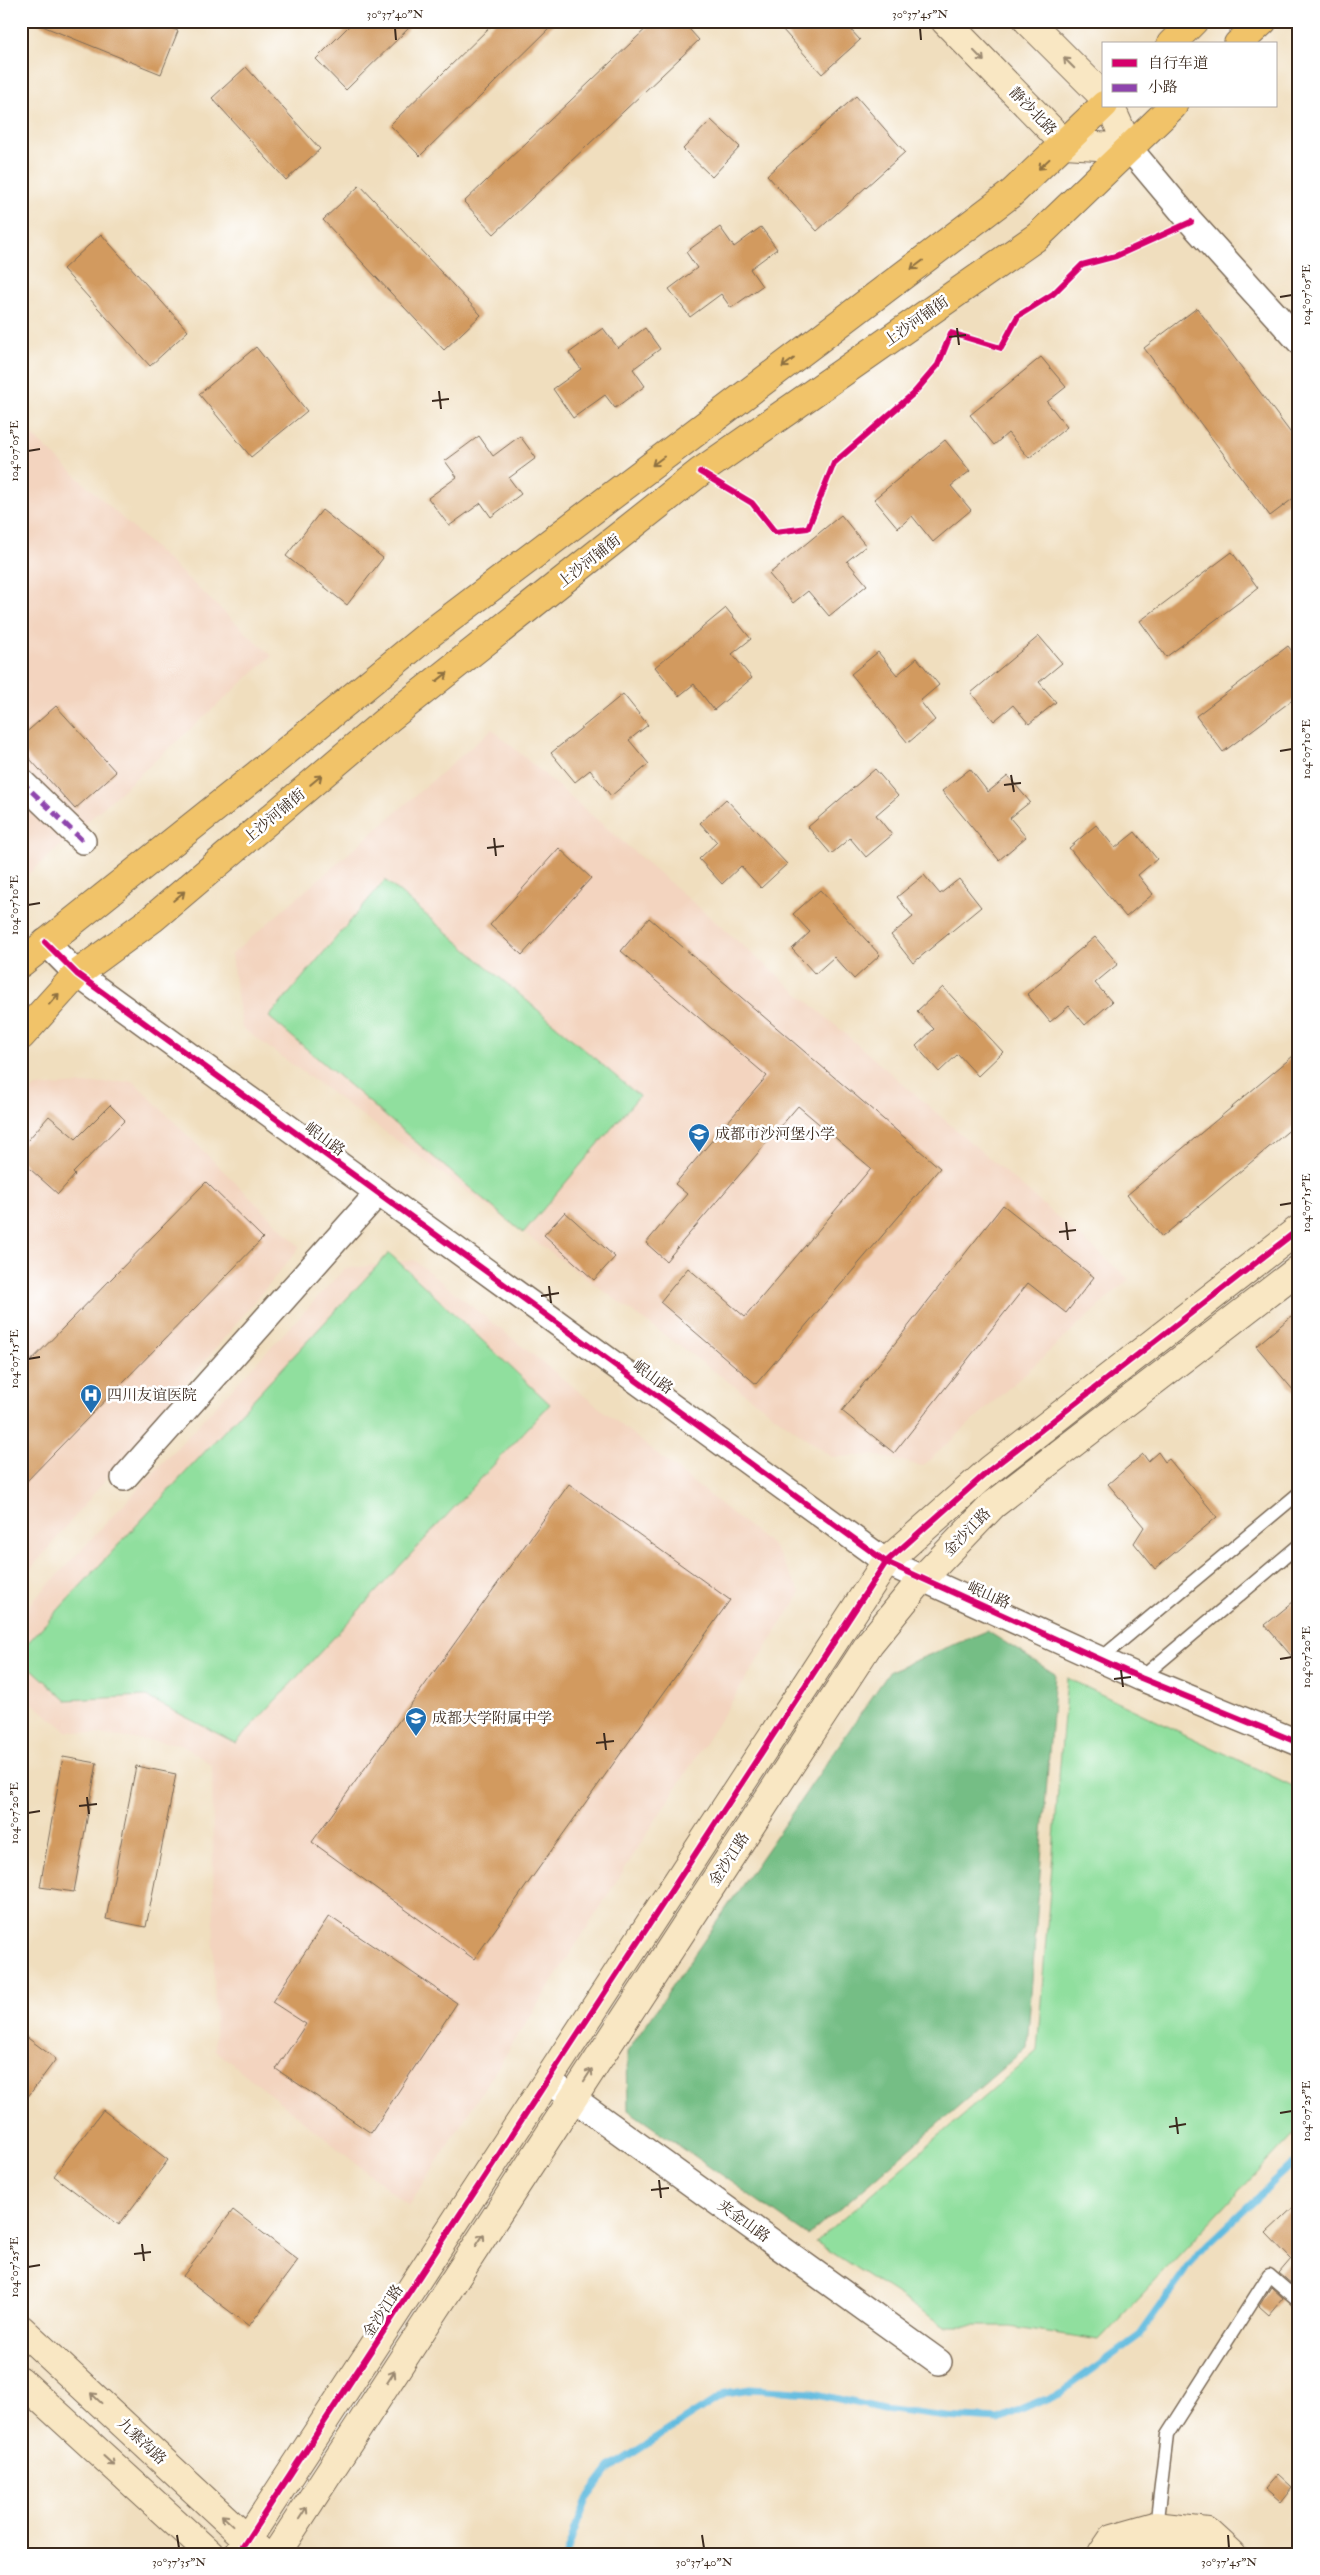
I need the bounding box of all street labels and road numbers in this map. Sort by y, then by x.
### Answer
street label: 静沙北路 [1005,83,1060,140]
street label: 上沙河铺街 [880,292,952,351]
street label: 上沙河铺街 [554,531,625,592]
street label: 上沙河铺街 [239,785,309,848]
street label: 岷山路 [301,1118,348,1160]
street label: 岷山路 [629,1356,676,1398]
street label: 金沙江路 [940,1504,995,1561]
street label: 岷山路 [964,1578,1013,1613]
street label: 金沙江路 [705,1829,754,1890]
street label: 夹金山路 [714,2196,774,2247]
street label: 金沙江路 [359,2281,408,2342]
street label: 九寨沟路 [113,2414,170,2469]

